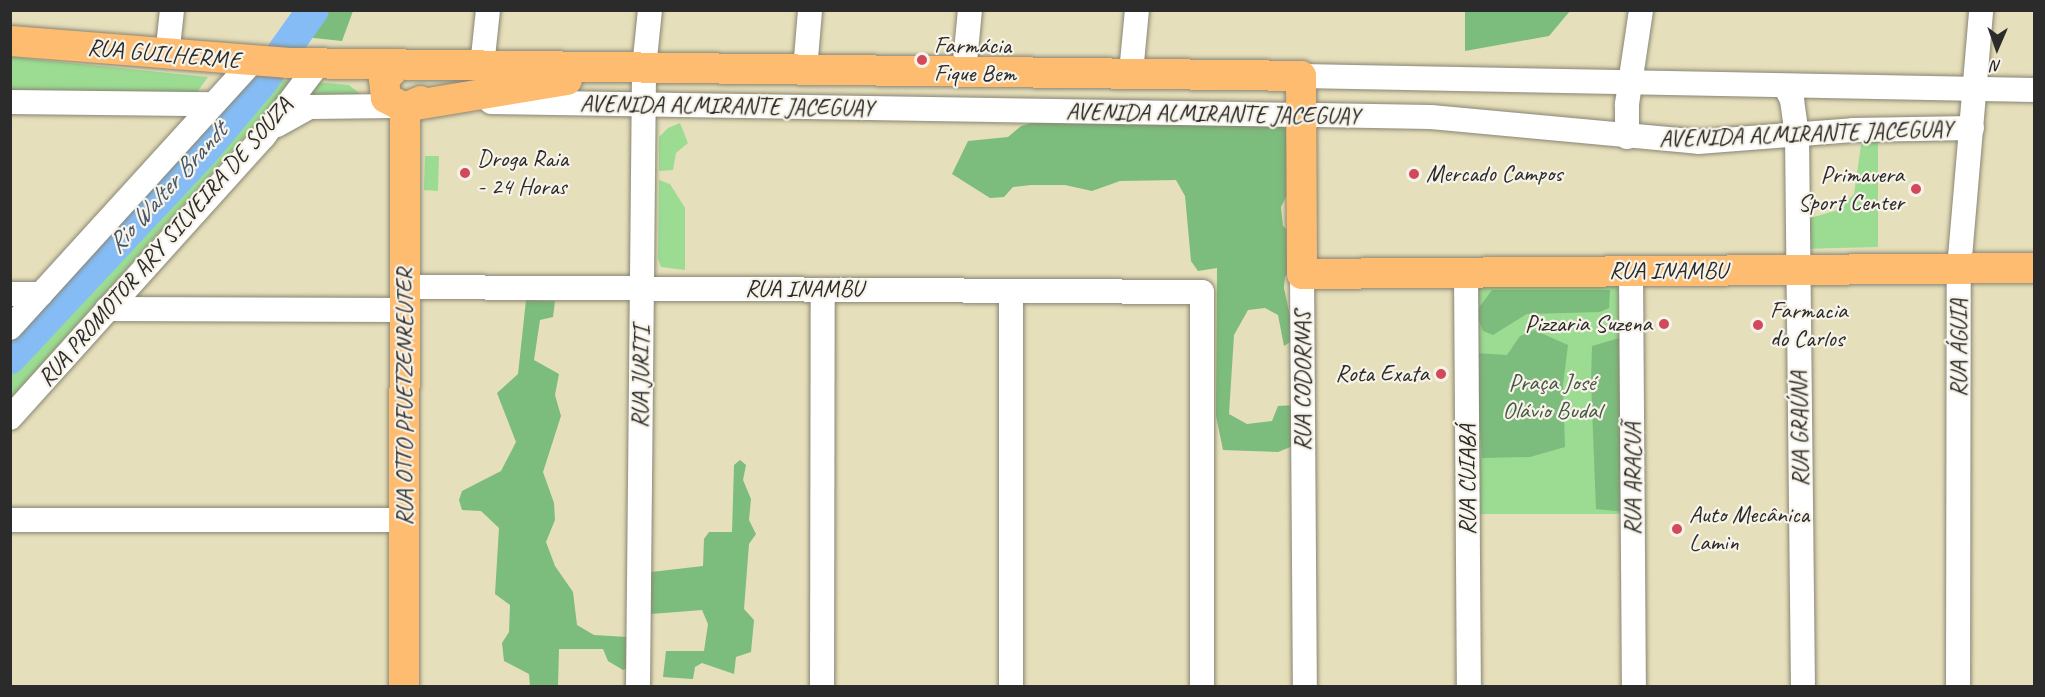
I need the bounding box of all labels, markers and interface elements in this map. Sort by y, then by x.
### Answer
north arrow [1967,18,2027,78]
place label: Farmácia Fique Bem [934,32,1015,88]
street label: RUA GUILHERME [86,33,242,75]
marker: Farmácia Fique Bem [915,53,929,67]
text: N [1991,56,2002,76]
street label: AVENIDA ALMIRANTE JACEGUAY [580,89,874,123]
street label: RUA PROMOTOR ARY SILVEIRA DE SOUZA [32,92,298,392]
street label: AVENIDA ALMIRANTE JACEGUAY [1066,97,1360,131]
street label: AVENIDA ALMIRANTE JACEGUAY [1658,114,1954,154]
water label: Rio Walter Brandt [100,116,234,260]
place label: Droga Raia - 24 Horas [477,145,570,201]
place label: Mercado Campos [1426,160,1562,188]
place label: Primavera Sport Center [1798,161,1904,217]
marker: Droga Raia - 24 Horas [458,166,472,180]
marker: Mercado Campos [1407,167,1421,181]
marker: Primavera Sport Center [1909,182,1923,196]
street label: RUA INAMBU [1609,257,1727,285]
street label: RUA OTTO PFUETZENREUTER [391,268,419,526]
street label: RUA INAMBU [745,275,863,303]
place label: Farmacia do Carlos [1770,297,1848,353]
street label: RUA ÁGUIA [1945,299,1973,397]
place label: Pizzaria Suzena [1525,310,1652,338]
street label: RUA CODORNAS [1289,311,1317,451]
marker: Pizzaria Suzena [1657,317,1671,331]
marker: Farmacia do Carlos [1751,318,1765,332]
street label: RUA JURITI [626,325,656,429]
place label: Rota Exata [1335,360,1429,388]
marker: Rota Exata [1434,367,1448,381]
park label: Praça José Olávio Budal [1503,369,1601,425]
street label: RUA GRAÚNA [1785,371,1815,487]
street label: RUA ARACUÃ [1619,422,1647,536]
street label: RUA CUIABÁ [1454,425,1482,535]
place label: Auto Mecânica Lamin [1689,501,1809,557]
marker: Auto Mecânica Lamin [1670,522,1684,536]

